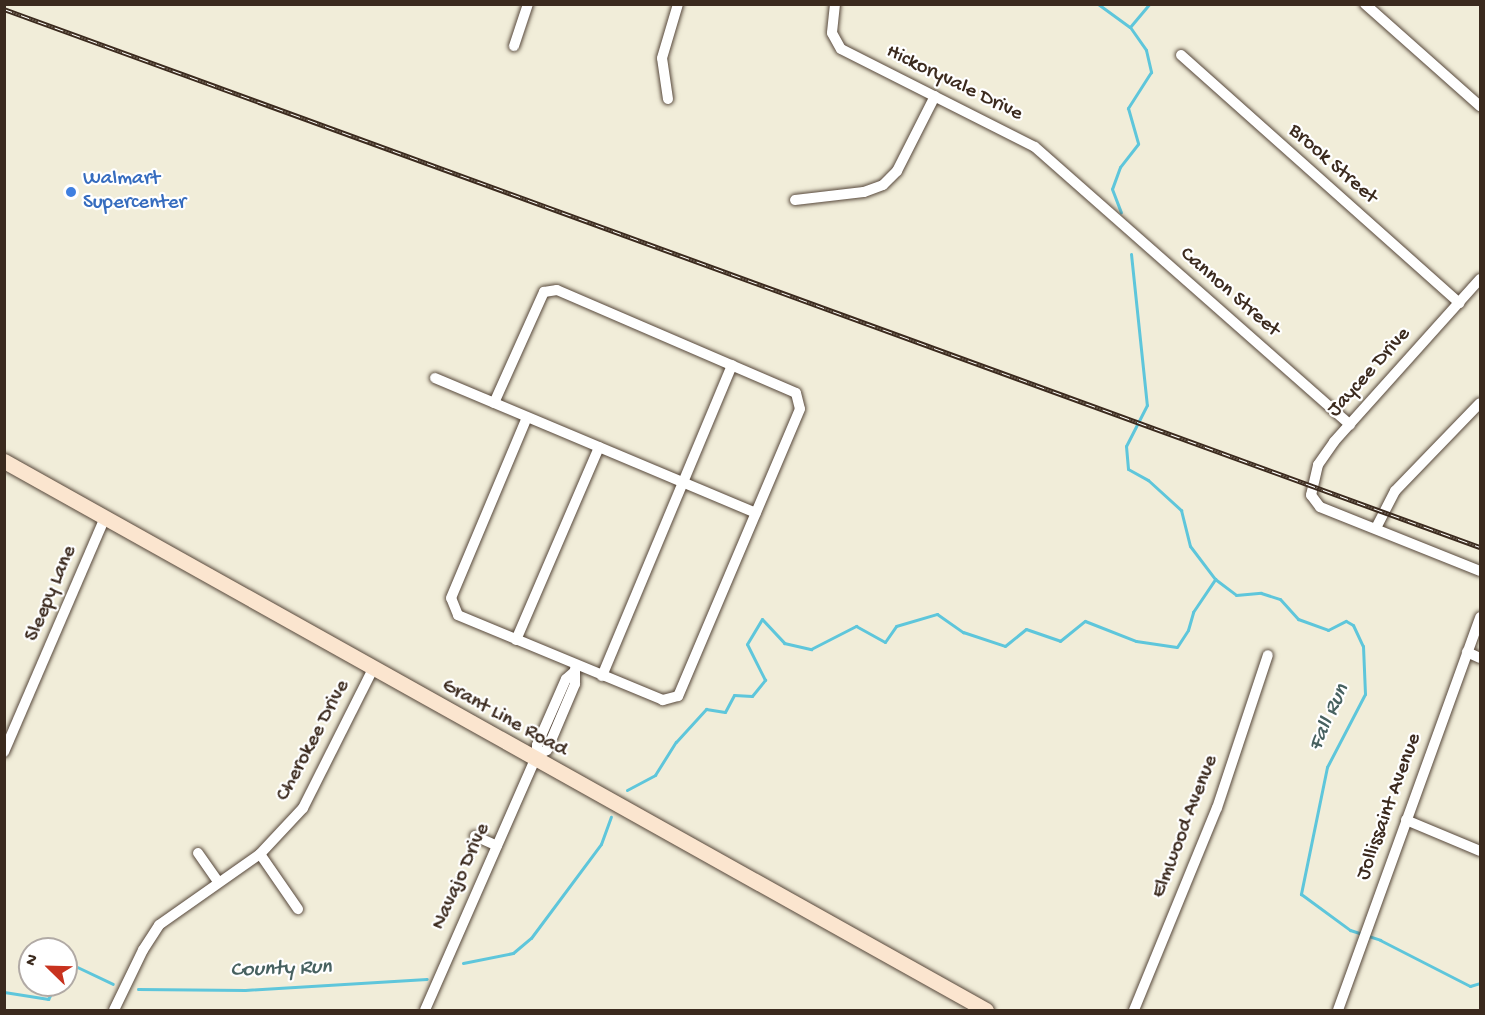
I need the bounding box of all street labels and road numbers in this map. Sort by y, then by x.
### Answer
street label: Hickoryvale Drive [882,40,1026,128]
street label: Brook Street [1282,119,1382,211]
street label: Cannon Street [1174,243,1284,343]
street label: Jaycee Drive [1323,323,1417,423]
street label: Sleepy Lane [21,542,83,646]
street label: Grant Line Road [437,674,571,764]
street label: Cherokee Drive [272,676,356,806]
street label: Jollissaint Avenue [1352,730,1428,884]
street label: Elmwood Avenue [1147,752,1225,902]
street label: Navajo Drive [427,820,497,934]

